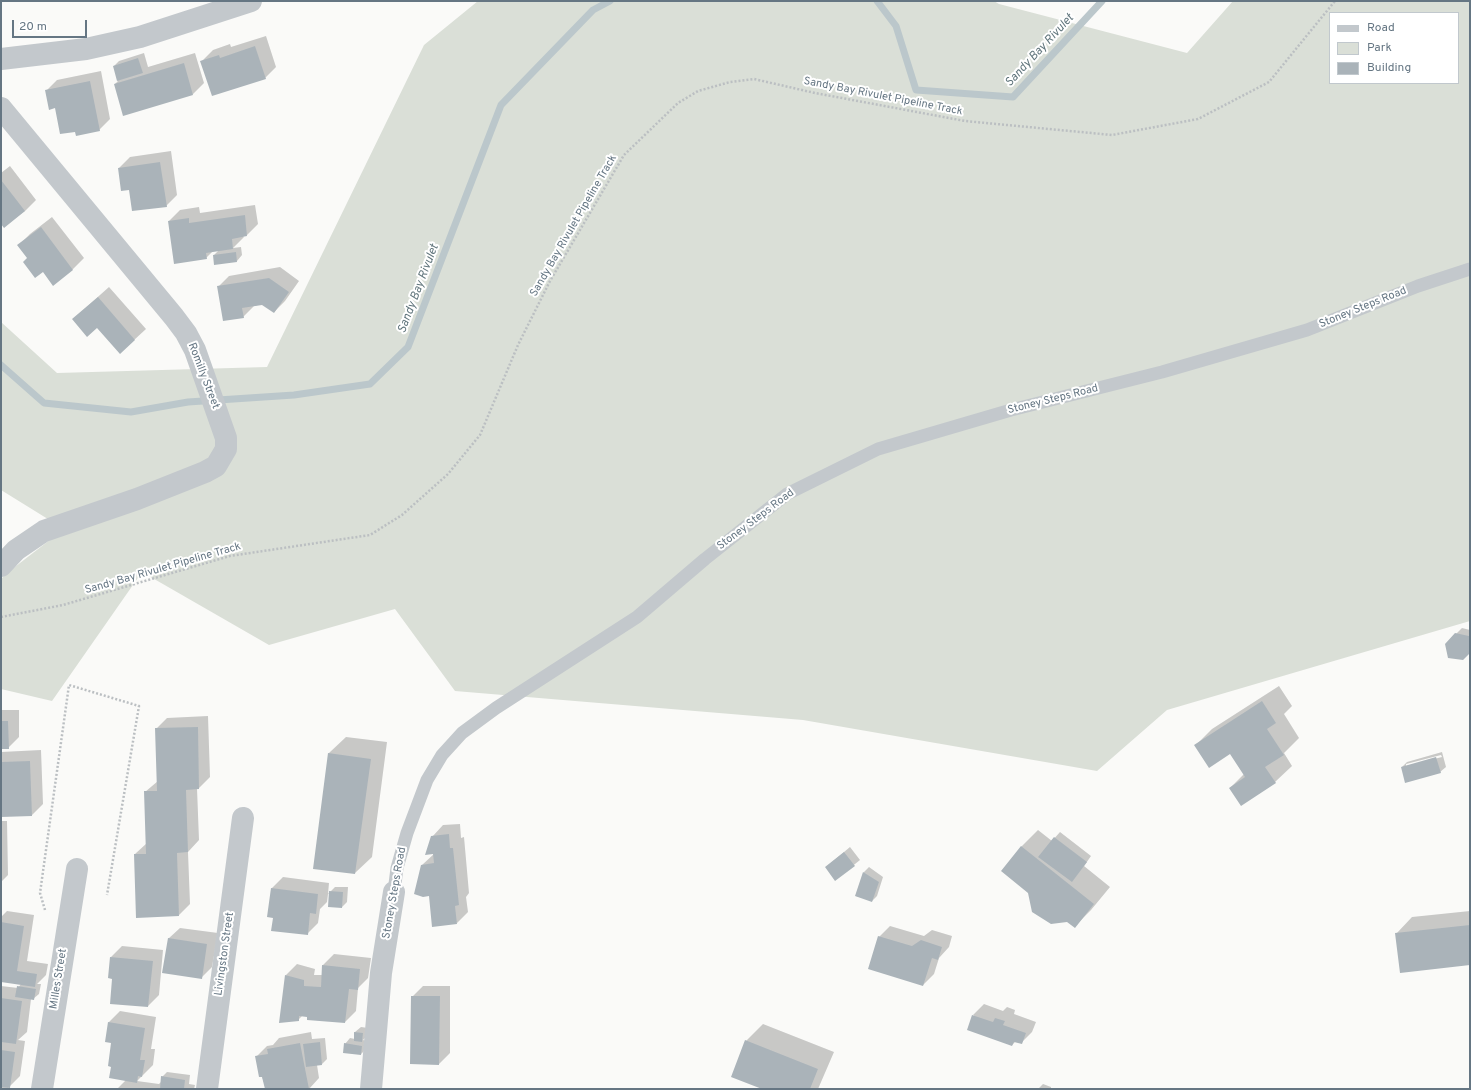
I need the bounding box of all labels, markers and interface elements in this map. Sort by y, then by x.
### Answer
scale bar [14,12,89,38]
water label: Sandy Bay Rivulet [1003,12,1077,90]
legend [1329,12,1459,84]
text: 20 m [19,19,47,35]
text: Road [1367,20,1395,36]
text: Park [1367,40,1392,56]
text: Building [1367,60,1411,76]
street label: Sandy Bay Rivulet Pipeline Track [802,75,964,119]
street label: Sandy Bay Rivulet Pipeline Track [528,153,620,299]
water label: Sandy Bay Rivulet [395,243,443,335]
street label: Stoney Steps Road [1317,284,1409,332]
street label: Romilly Street [184,341,222,411]
street label: Stoney Steps Road [1006,382,1100,418]
street label: Stoney Steps Road [715,487,797,553]
street label: Sandy Bay Rivulet Pipeline Track [83,540,243,598]
street label: Stoney Steps Road [380,846,410,940]
street label: Livingston Street [213,911,237,997]
street label: Milles Street [48,948,70,1010]

